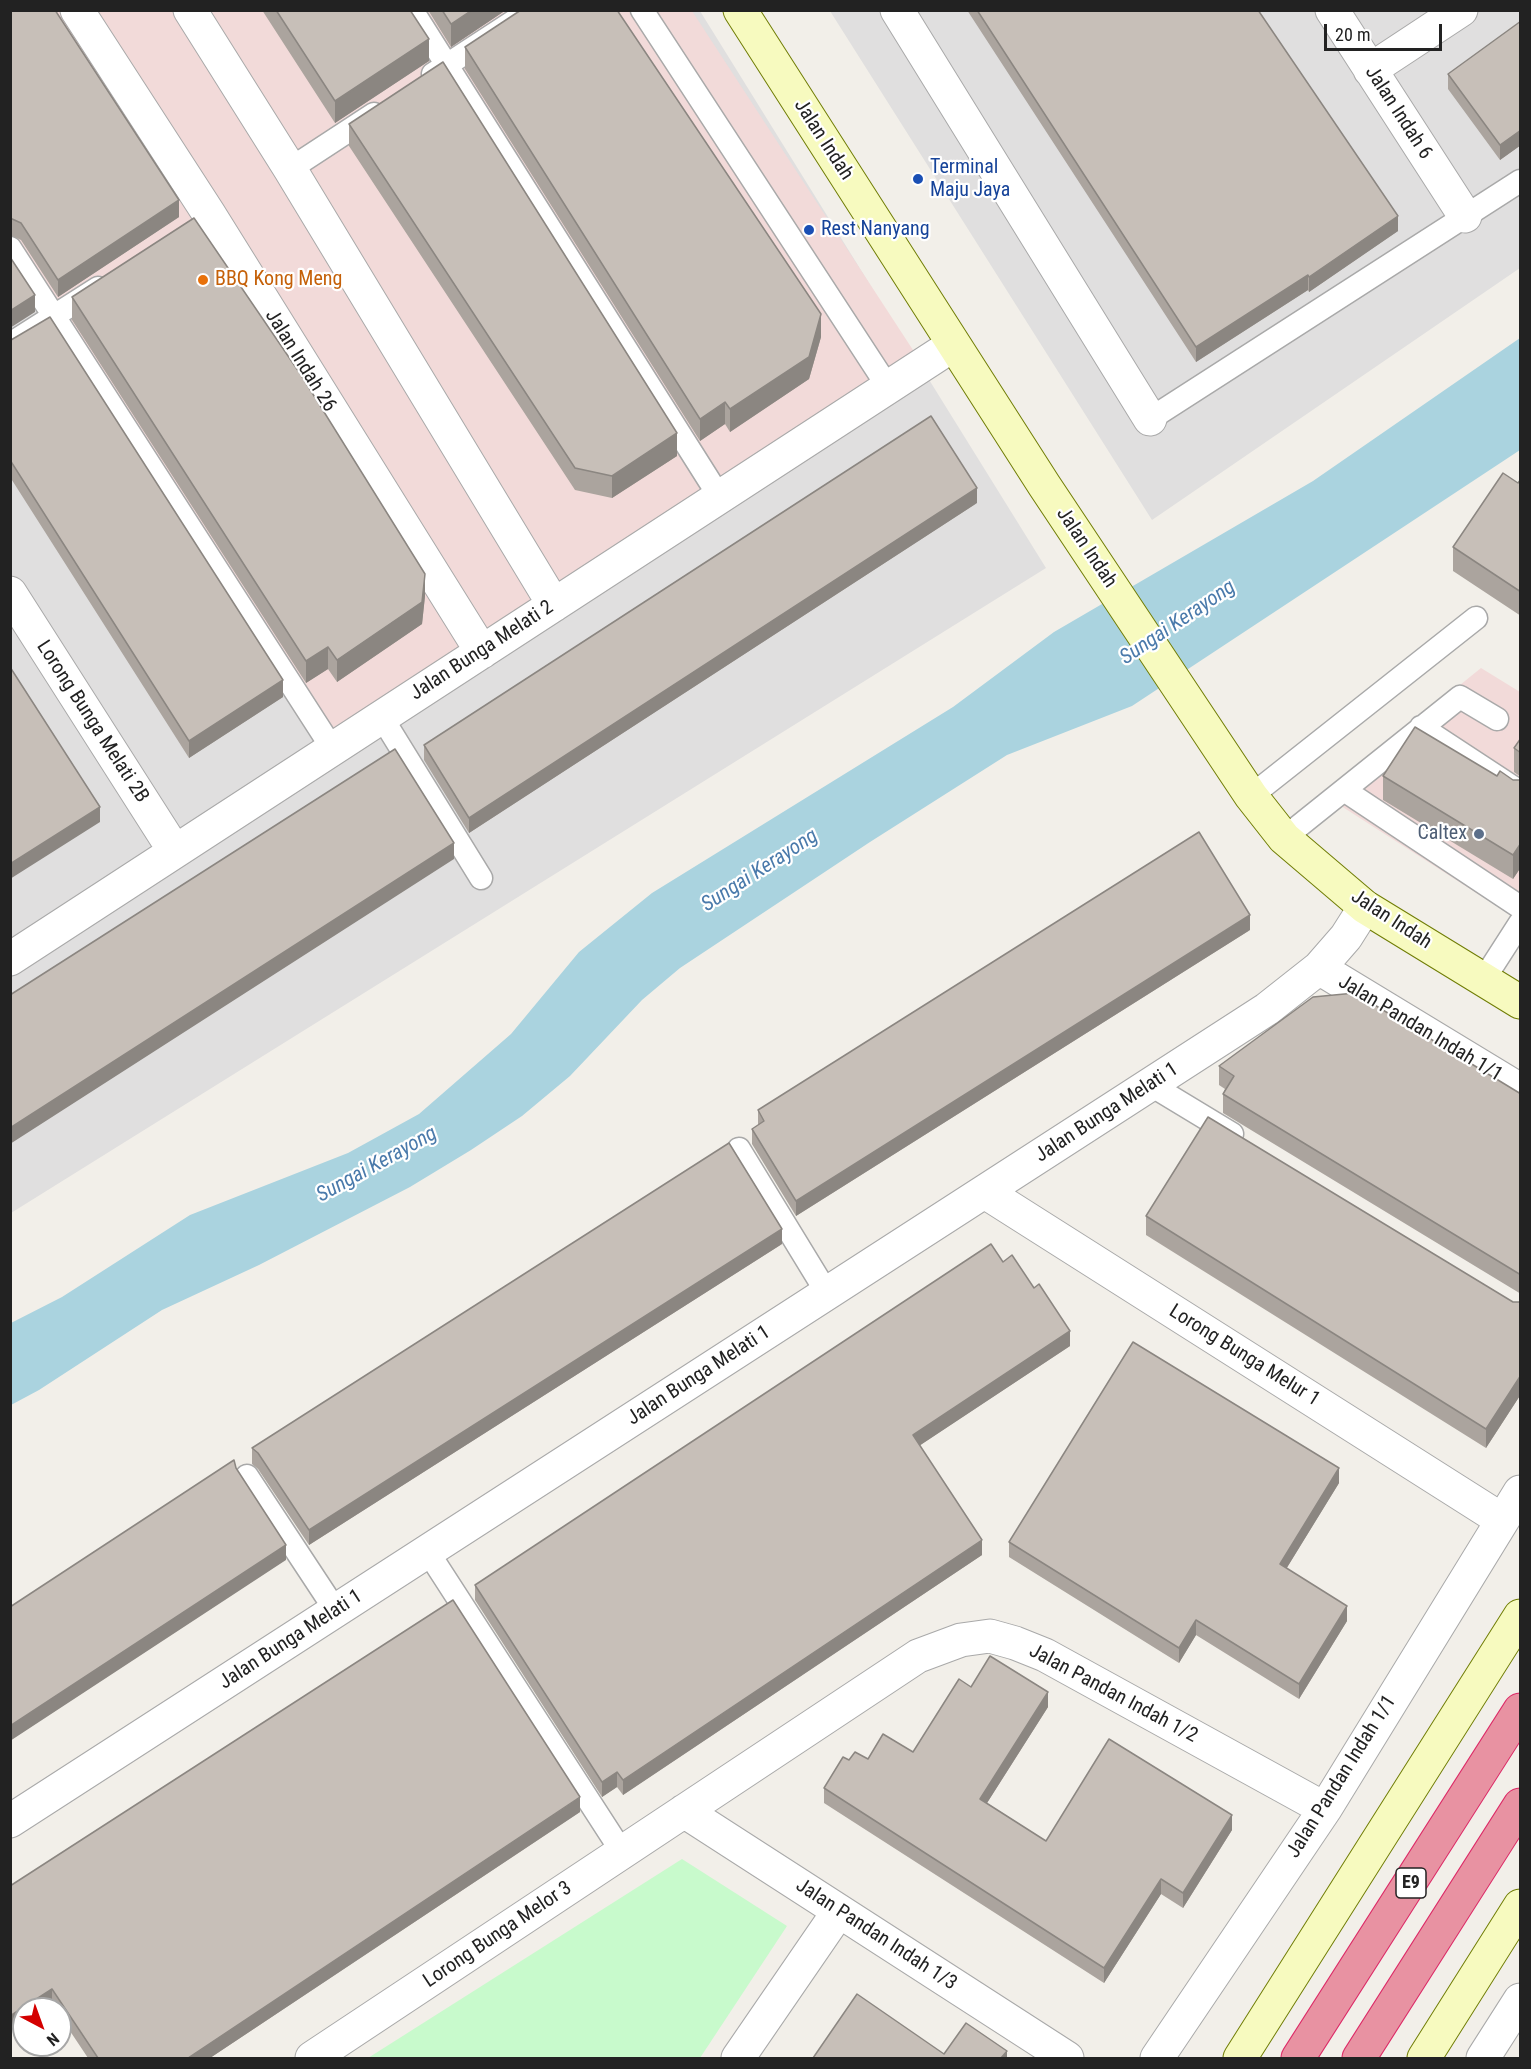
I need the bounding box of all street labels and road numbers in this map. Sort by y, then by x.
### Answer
street label: Jalan Indah 6 [1359,62,1437,164]
street label: Jalan Indah [788,95,858,185]
street label: Jalan Indah 26 [259,306,341,416]
street label: Jalan Indah [1050,503,1122,593]
street label: Jalan Bunga Melati 2 [406,596,558,706]
street label: Lorong Bunga Melati 2B [31,636,153,808]
street label: Jalan Indah [1346,885,1436,955]
street label: Jalan Pandan Indah 1/1 [1334,970,1506,1088]
street label: Jalan Bunga Melati 1 [1031,1058,1183,1168]
street label: Lorong Bunga Melur 1 [1164,1300,1324,1412]
street label: Jalan Bunga Melati 1 [623,1321,775,1431]
street label: Jalan Bunga Melati 1 [215,1585,367,1695]
street label: Jalan Pandan Indah 1/2 [1025,1639,1201,1749]
street label: Jalan Pandan Indah 1/1 [1282,1691,1402,1863]
road number: E9 [1396,1868,1426,1898]
street label: Jalan Pandan Indah 1/3 [791,1874,961,1996]
street label: Lorong Bunga Melor 3 [419,1877,577,1993]

